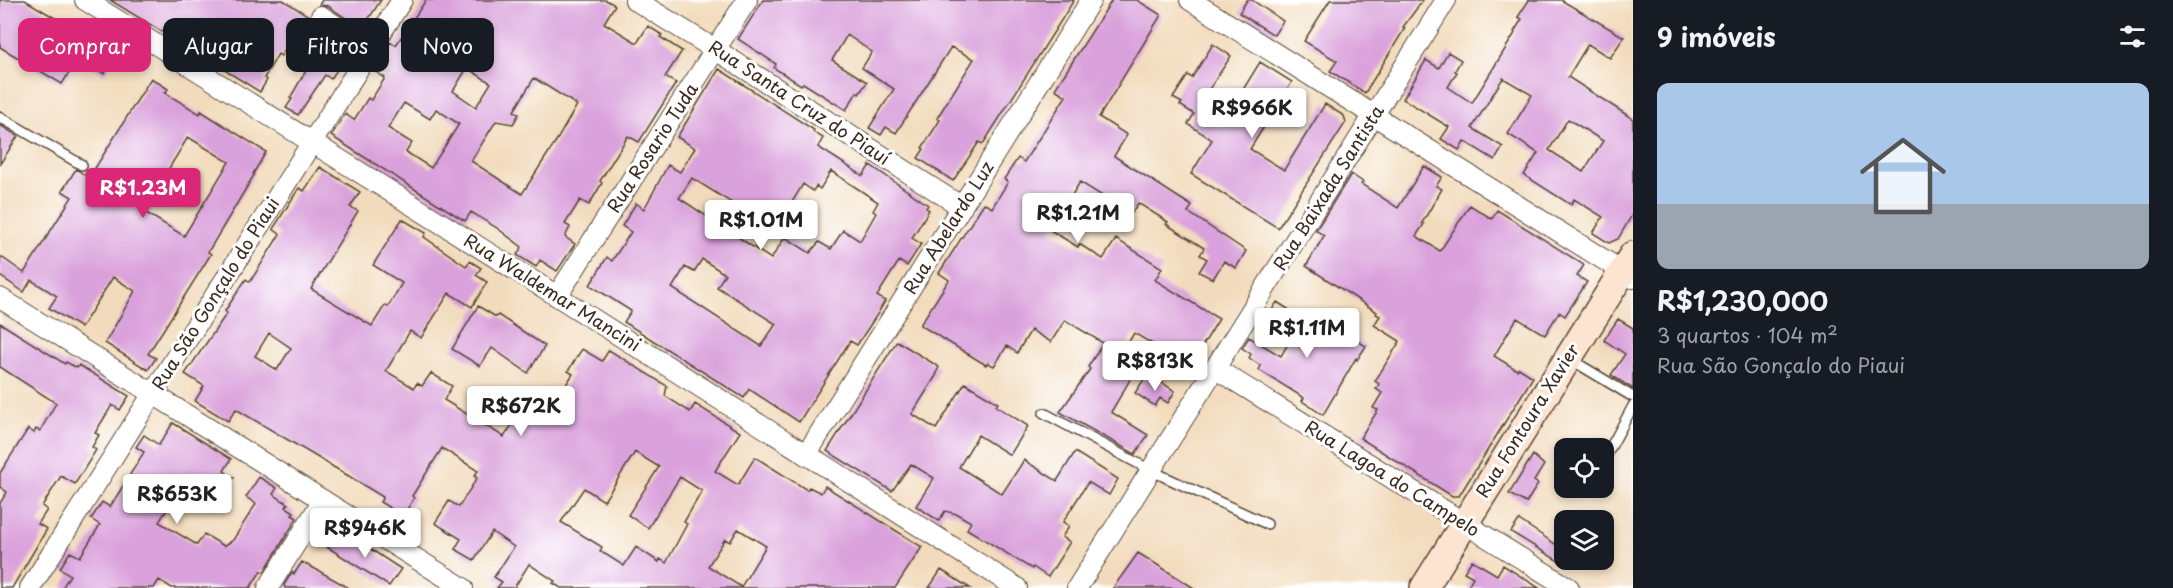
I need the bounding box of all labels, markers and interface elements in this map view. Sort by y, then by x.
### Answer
text: 9 imóveis [1657,17,1776,56]
chip: Comprar [18,18,151,72]
chip: Alugar [163,18,274,72]
chip: Filtros [286,18,389,72]
chip: Novo [401,18,494,72]
icon: filters [2116,20,2149,53]
street label: Rua Santa Cruz do Piauí [704,33,896,171]
street label: Rua Rosario Tuda [600,77,704,217]
pin: R$966K [1203,88,1301,139]
text: R$966K [1211,92,1293,122]
street label: Rua Baixada Santista [1266,99,1390,275]
icon: home [1849,122,1957,230]
street label: Rua Abelardo Luz [896,155,1000,299]
pin: R$1.23M [88,168,198,219]
text: R$1.23M [100,172,187,202]
street label: Rua São Gonçalo do Piaui [144,191,285,395]
pin: R$1.21M [1023,193,1133,244]
text: R$1.21M [1036,197,1120,227]
pin: R$1.01M [706,200,816,251]
text: R$1.01M [719,204,803,234]
street label: Rua Waldemar Mancini [459,226,647,357]
text: R$1,230,000 [1657,281,1828,320]
pin: R$1.11M [1252,308,1362,359]
text: R$1.11M [1268,312,1346,342]
text: 3 quartos · 104 m² [1657,320,1838,350]
street label: Rua Fontoura Xavier [1468,337,1586,503]
pin: R$813K [1106,341,1204,392]
text: R$813K [1116,345,1194,375]
text: Rua São Gonçalo do Piaui [1657,350,1905,380]
pin: R$672K [472,386,570,437]
text: R$672K [481,390,561,420]
street label: Rua Lagoa do Campelo [1300,413,1485,543]
map controls [1554,438,1614,570]
button: locate [1554,438,1614,498]
pin: R$653K [128,474,226,525]
text: R$653K [137,478,217,508]
pin: R$946K [316,508,414,559]
button: layers [1554,510,1614,570]
text: R$946K [324,512,406,542]

